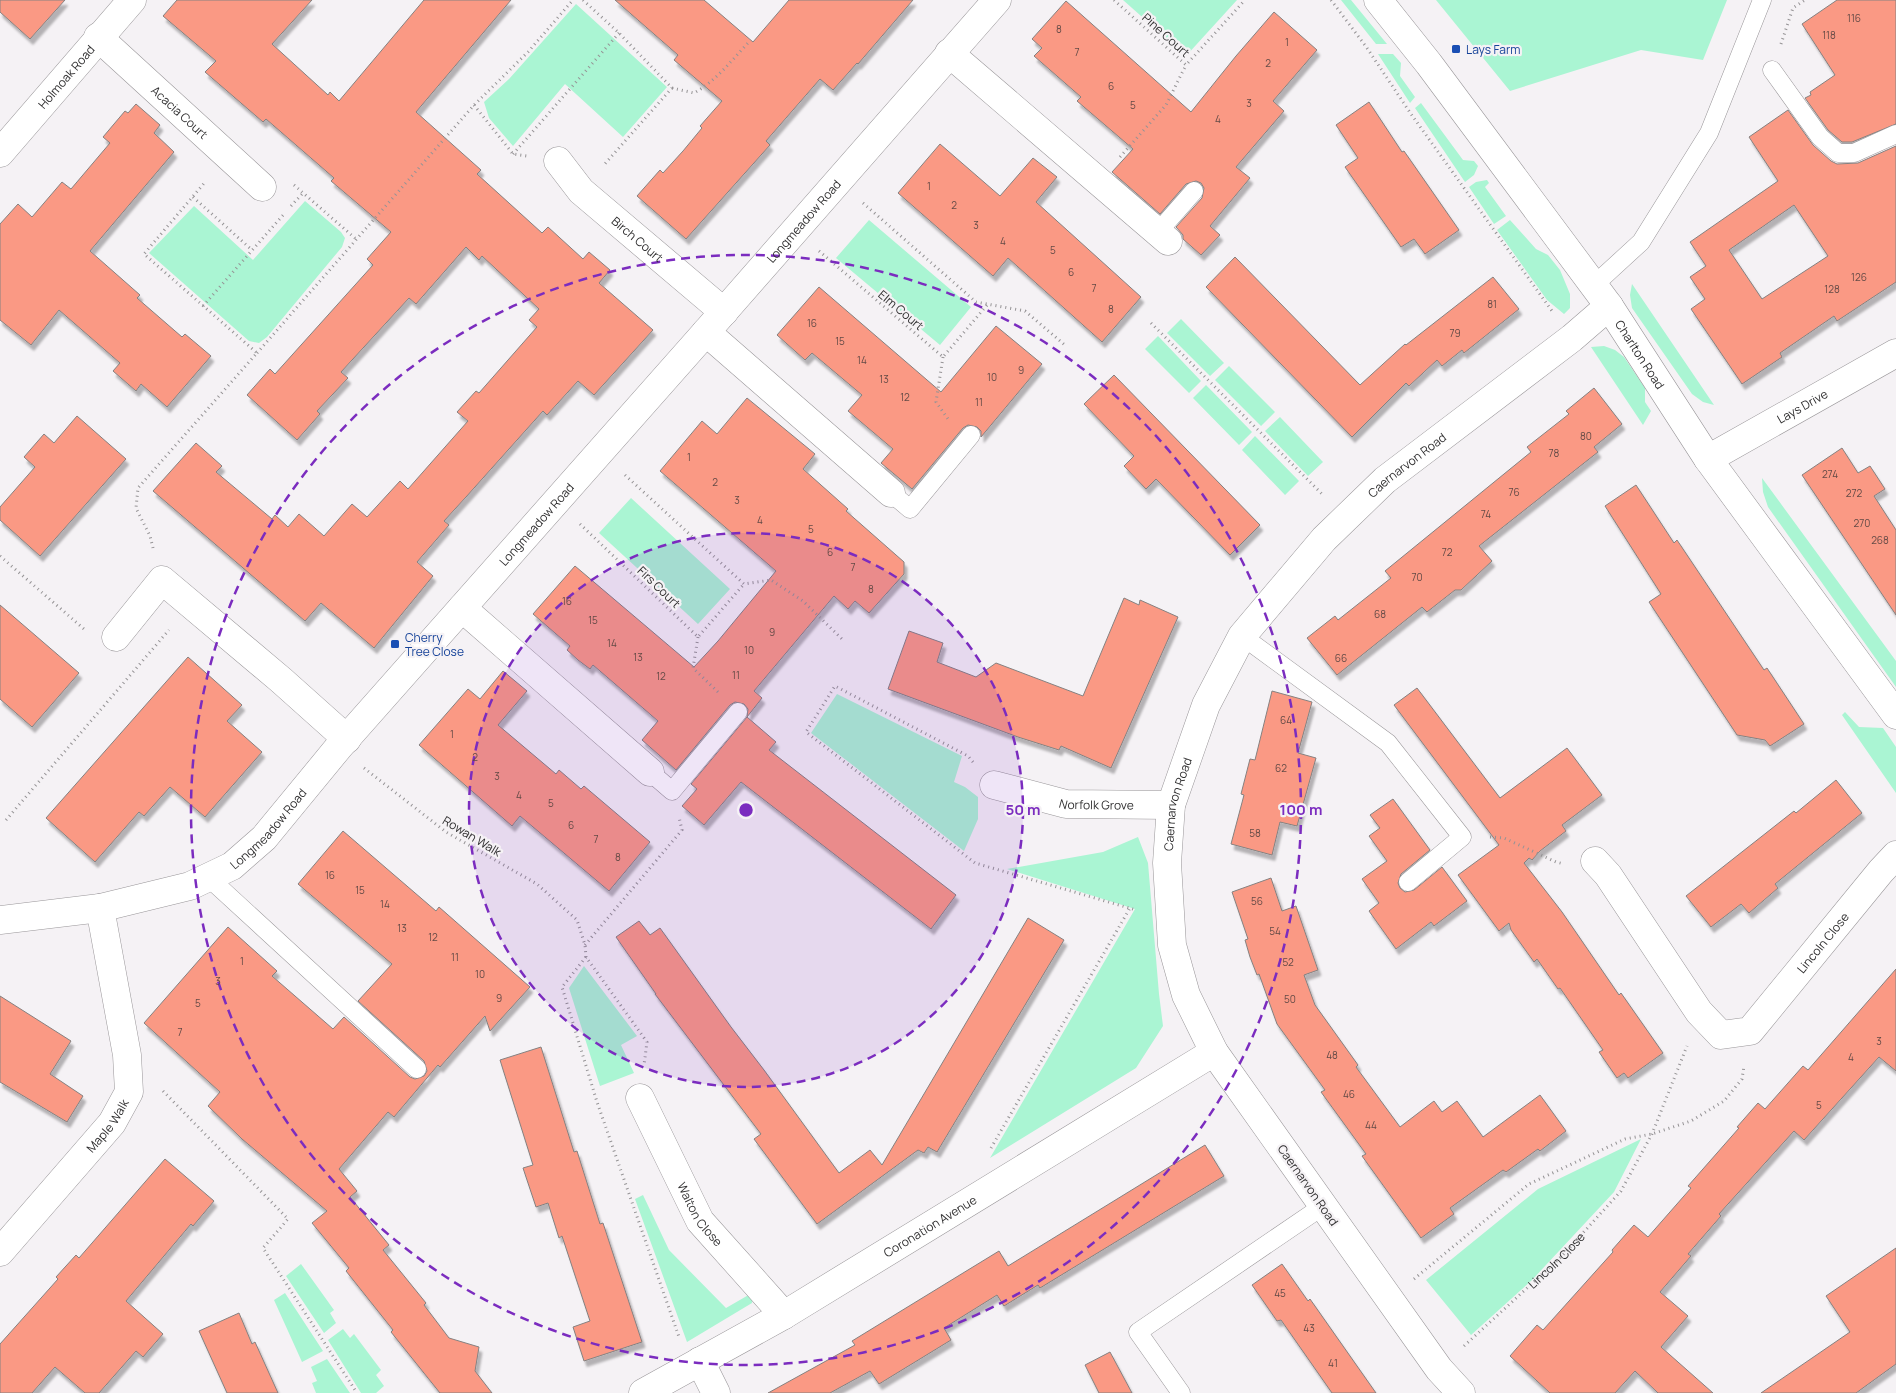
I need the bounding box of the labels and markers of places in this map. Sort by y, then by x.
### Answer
place label: Lays Farm [1466,41,1520,58]
marker: Lays Farm [1450,43,1462,55]
place label: Cherry Tree Close [405,629,464,660]
marker: Cherry Tree Close [389,638,401,650]
centre of rings [737,801,755,819]

